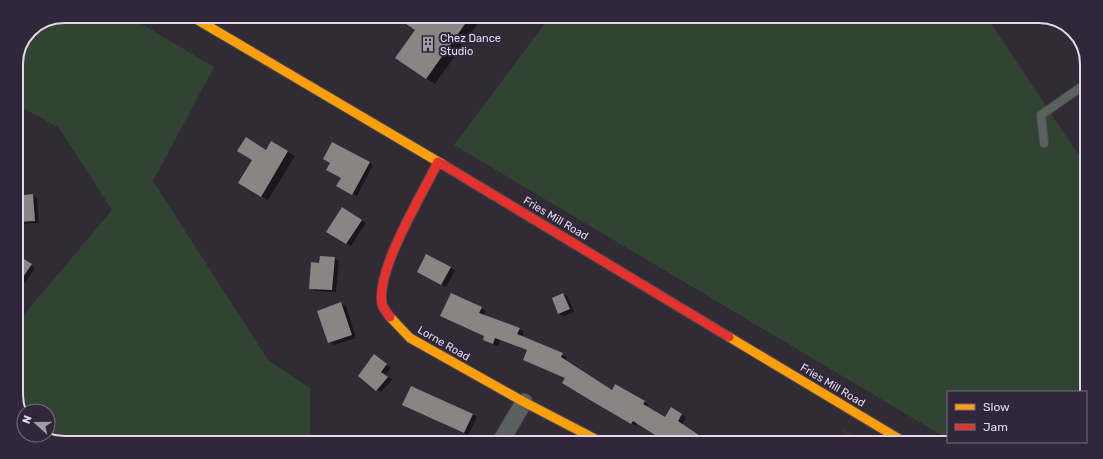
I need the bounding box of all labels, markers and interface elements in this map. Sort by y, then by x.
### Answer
place label: Chez Dance Studio [440,32,501,58]
building icon: Chez Dance Studio [419,35,437,53]
street label: Fries Mill Road [521,194,590,243]
street label: Lorne Road [415,323,472,364]
street label: Fries Mill Road [798,361,867,410]
legend [947,391,1087,443]
text: Slow [983,400,1010,414]
north arrow [16,403,56,443]
text: N [20,413,35,426]
text: Jam [983,420,1008,434]

